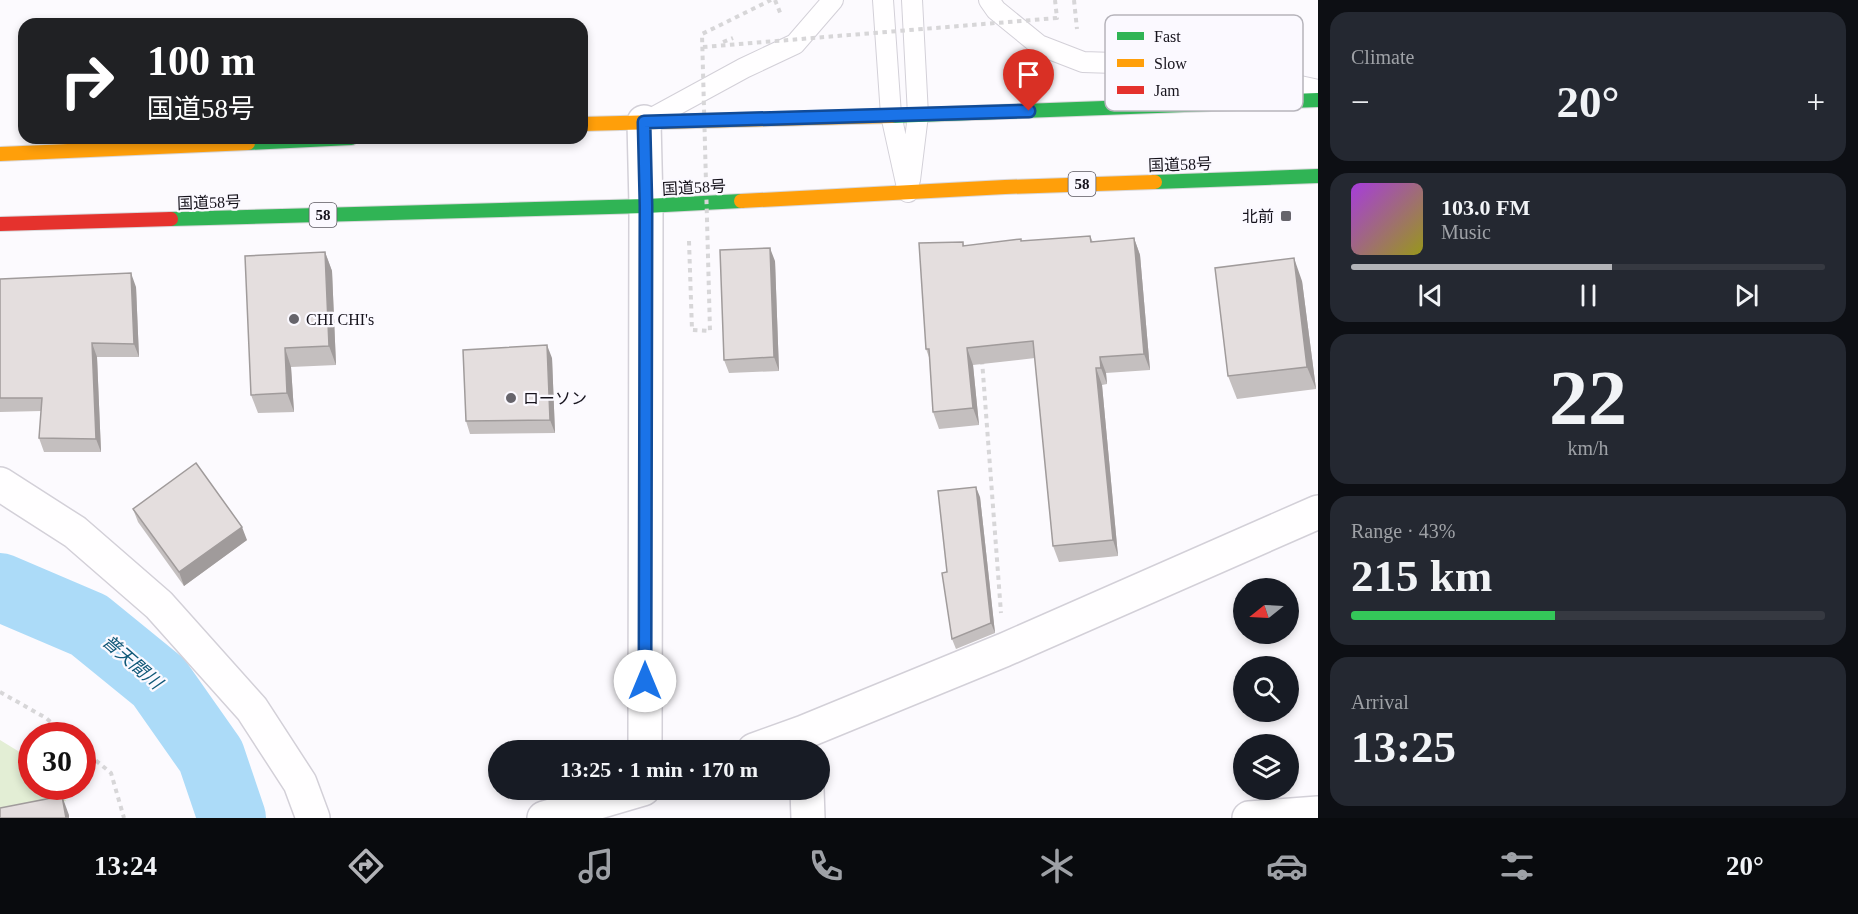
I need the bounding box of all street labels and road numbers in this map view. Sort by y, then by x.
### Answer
street label: 国道58号 [1148,155,1212,174]
road number: 58 [1068,172,1096,196]
street label: 国道58号 [662,177,726,198]
street label: 国道58号 [177,193,241,212]
road number: 58 [310,203,336,227]

